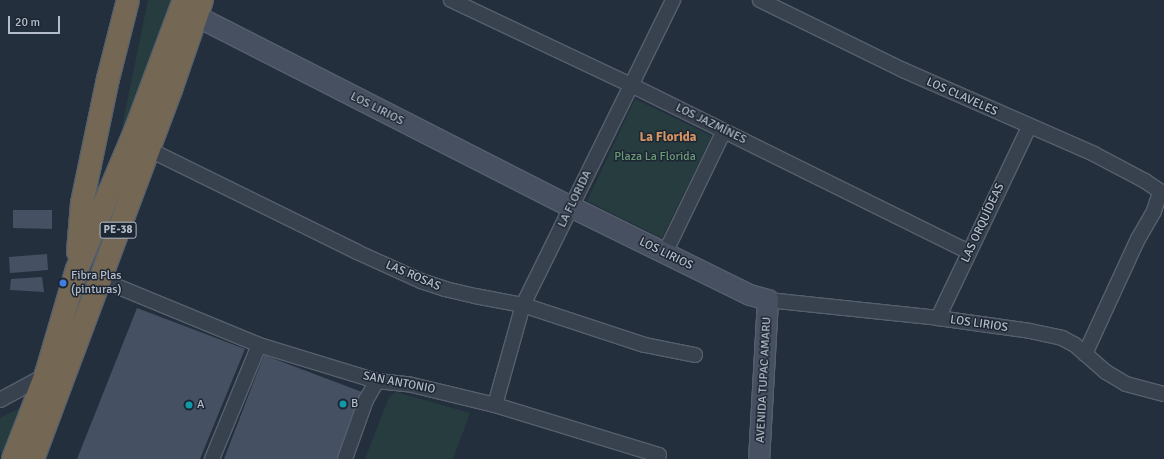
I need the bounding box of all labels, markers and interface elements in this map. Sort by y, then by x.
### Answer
scale bar [10,8,62,34]
text: 20 m [15,15,40,30]
street label: LOS CLAVELES [924,75,1000,119]
street label: LOS LIRIOS [348,89,406,129]
street label: LOS JAZMÍNES [673,101,749,147]
district label: La Florida [640,129,696,145]
park label: Plaza La Florida [614,150,696,164]
street label: LA FLORIDA [555,168,595,230]
street label: LAS ORQUÍDEAS [958,181,1008,265]
road number: PE-38 [99,221,137,239]
street label: LOS LIRIOS [637,235,695,273]
street label: LAS ROSAS [383,258,443,294]
place label: Fibra Plas (pinturas) [71,269,122,297]
marker: Fibra Plas (pinturas) [58,278,68,288]
street label: LOS LIRIOS [949,313,1009,335]
street label: AVENIDA TUPAC AMARU [754,317,774,443]
street label: SAN ANTONIO [362,369,436,397]
place label: B [351,397,358,411]
place label: A [197,398,204,412]
marker: B [338,399,348,409]
marker: A [184,400,194,410]

